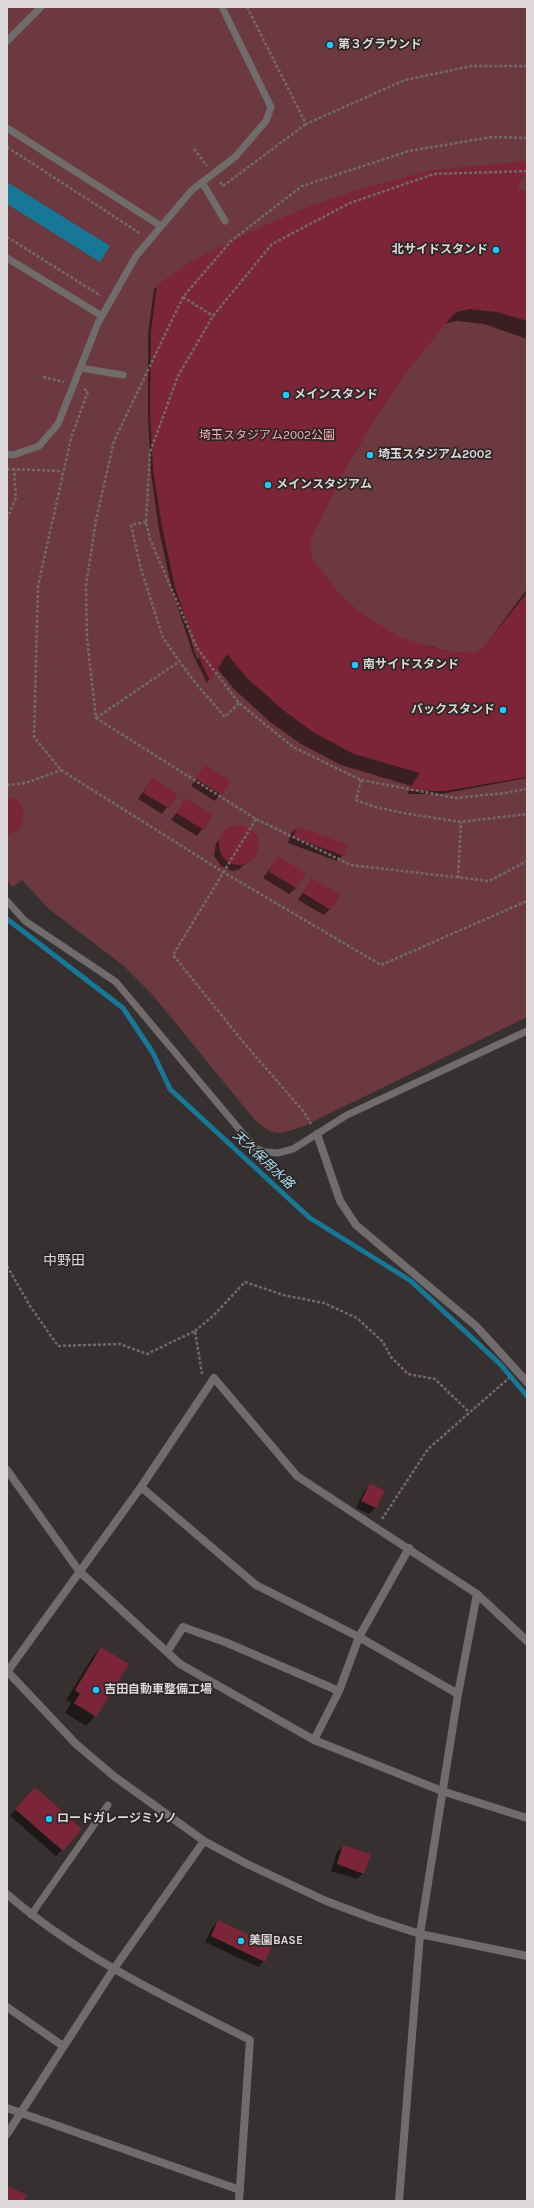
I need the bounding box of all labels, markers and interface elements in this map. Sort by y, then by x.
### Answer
place label: 第３グラウンド [338,38,422,52]
marker: 第３グラウンド [325,40,335,50]
place label: 北サイドスタンド [392,243,488,257]
marker: 北サイドスタンド [491,245,501,255]
place label: メインスタンド [294,388,378,402]
marker: メインスタンド [281,390,291,400]
park label: 埼玉スタジアム2002公園 [199,429,335,443]
place label: 埼玉スタジアム2002 [378,448,492,462]
marker: 埼玉スタジアム2002 [365,450,375,460]
place label: メインスタジアム [276,478,372,492]
marker: メインスタジアム [263,480,273,490]
place label: 南サイドスタンド [363,658,459,672]
marker: 南サイドスタンド [350,660,360,670]
place label: バックスタンド [411,703,495,717]
marker: バックスタンド [498,705,508,715]
water label: 天久保用水路 [229,1128,297,1192]
district label: 中野田 [43,1253,85,1269]
place label: 吉田自動車整備工場 [104,1683,212,1697]
marker: 吉田自動車整備工場 [91,1685,101,1695]
place label: ロードガレージミソノ [57,1812,177,1826]
marker: ロードガレージミソノ [44,1814,54,1824]
place label: 美園BASE [249,1934,303,1948]
marker: 美園BASE [236,1936,246,1946]

